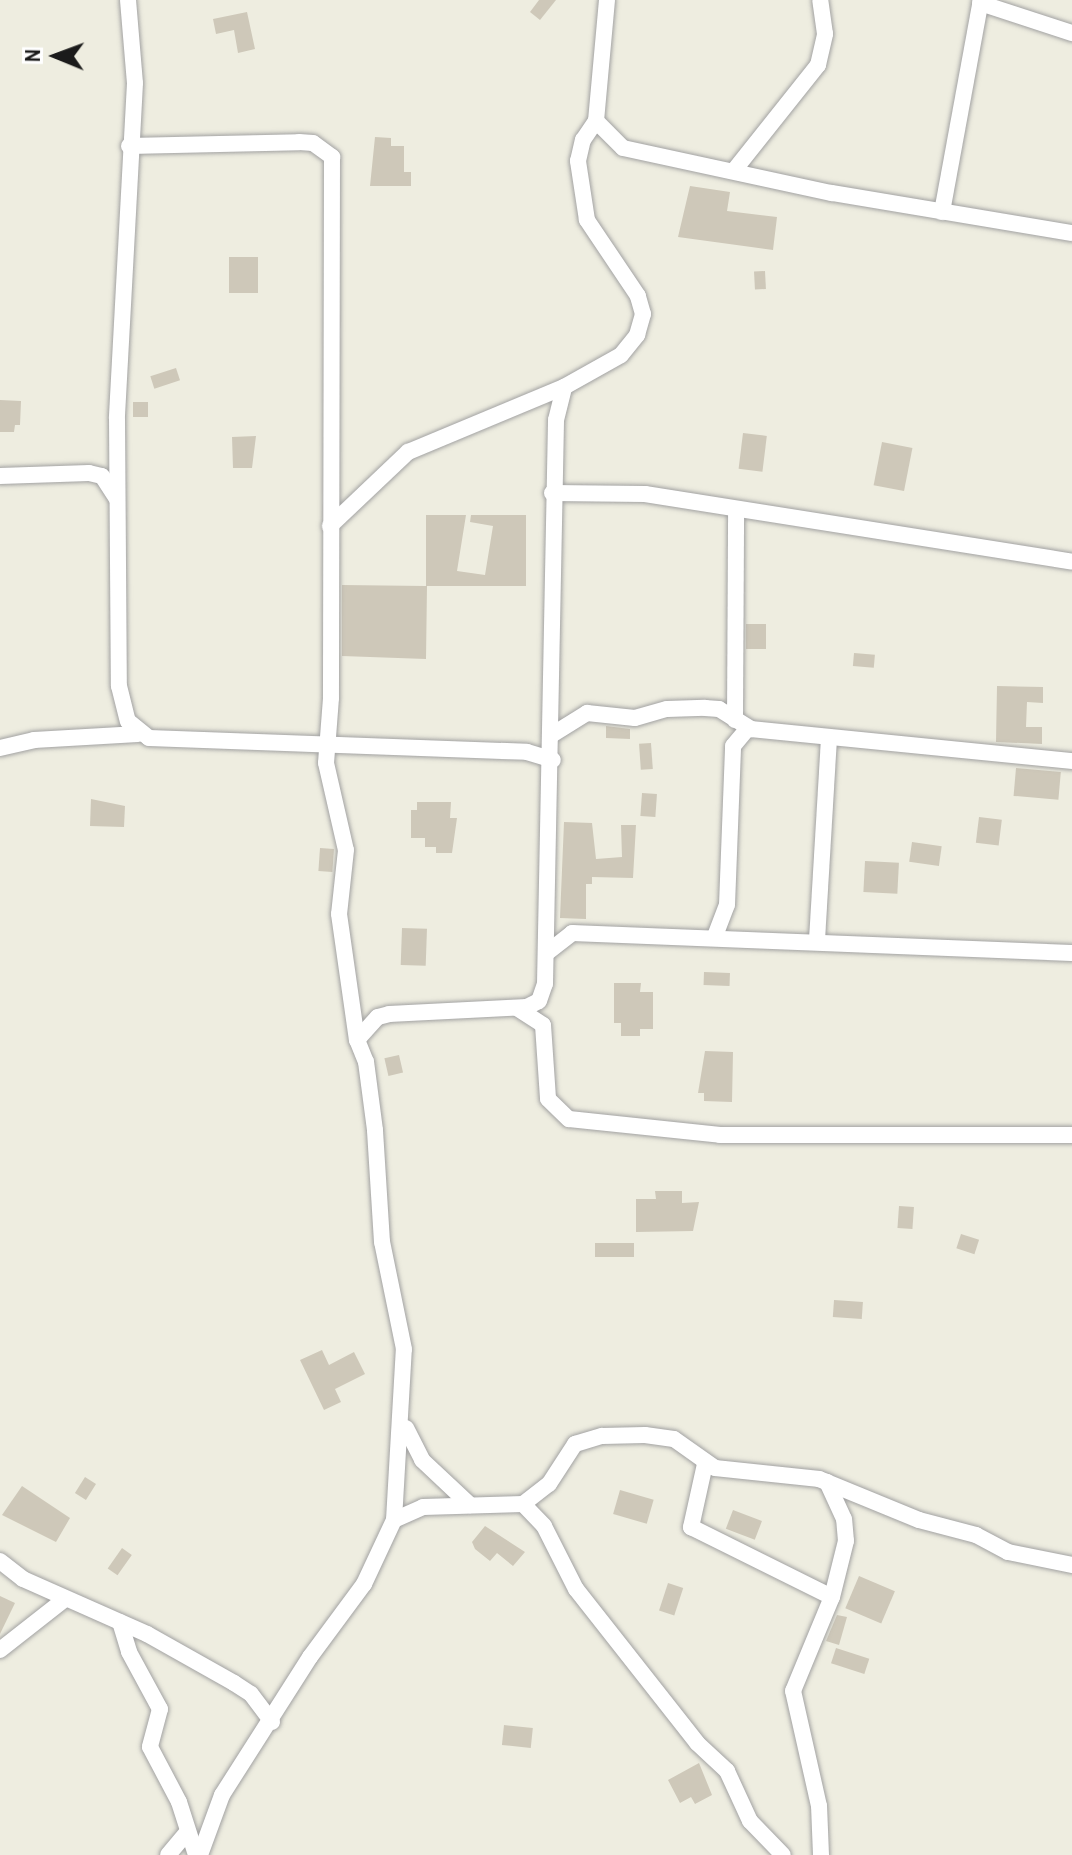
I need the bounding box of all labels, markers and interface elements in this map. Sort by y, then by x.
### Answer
north arrow [16,16,96,96]
text: N [17,49,47,62]

